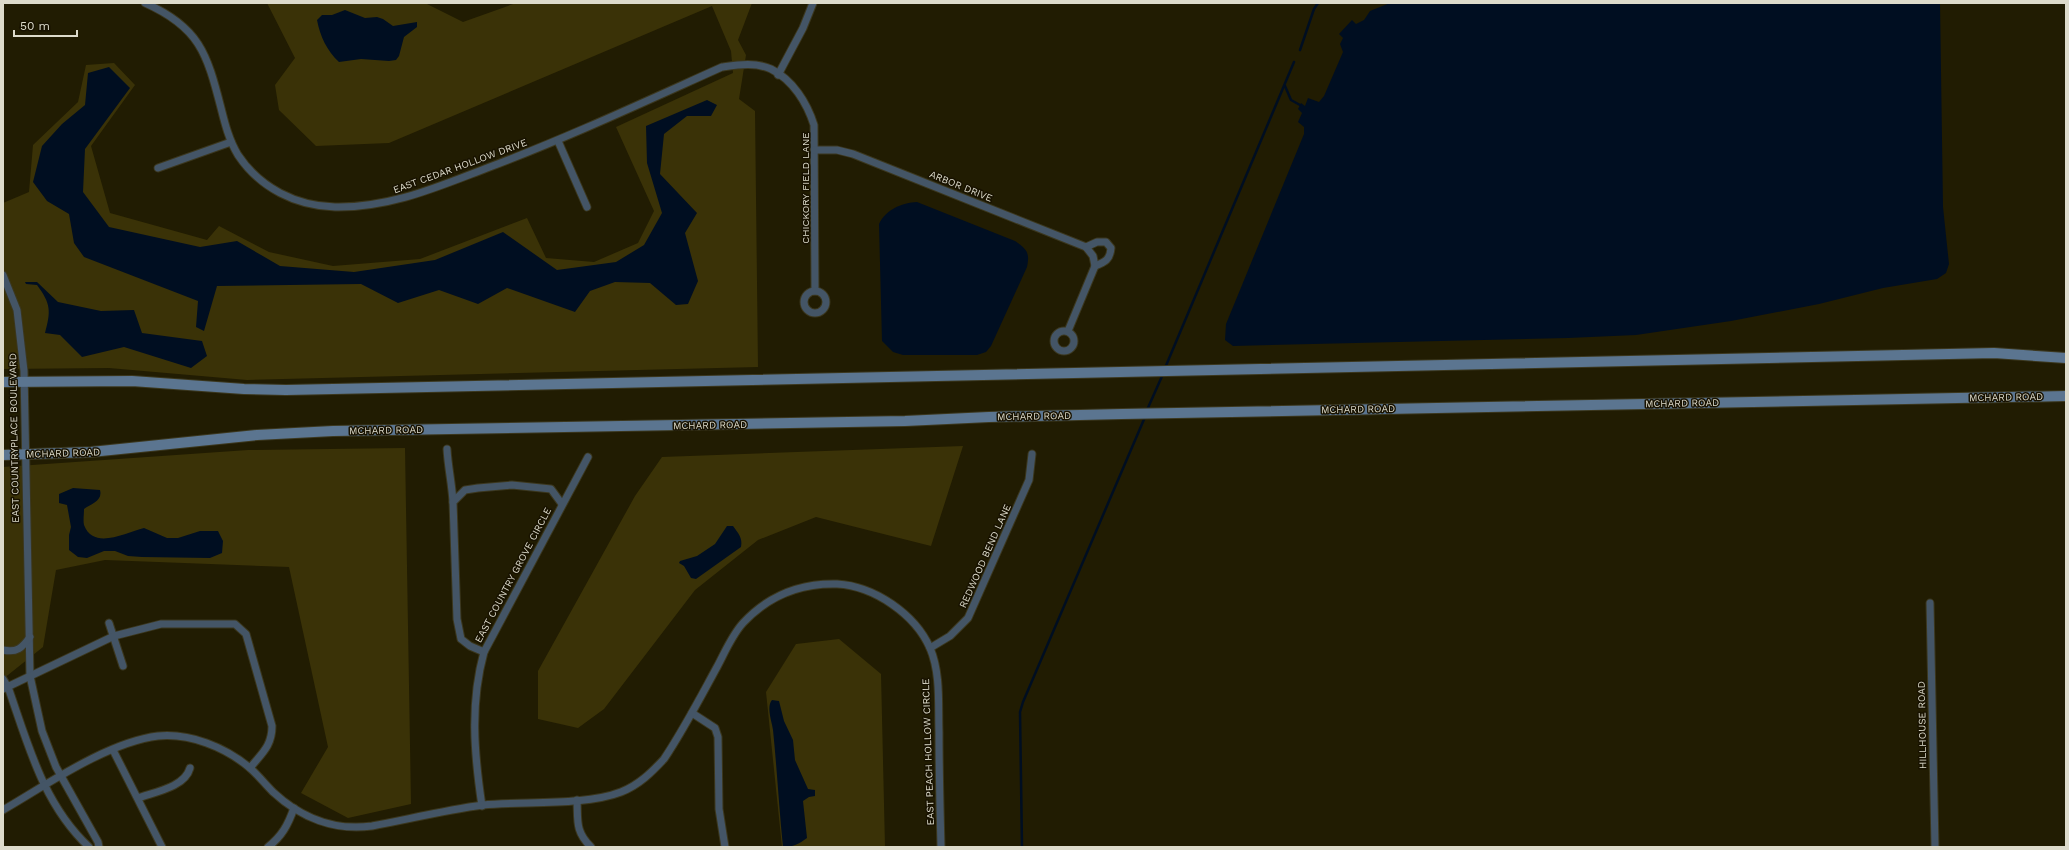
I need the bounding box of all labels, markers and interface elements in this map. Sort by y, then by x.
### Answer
scale bar [14,12,77,38]
text: 50 m [20,19,50,33]
street label: CHICKORY FIELD LANE [800,132,811,244]
street label: EAST CEDAR HOLLOW DRIVE [392,137,528,195]
street label: ARBOR DRIVE [928,168,994,204]
street label: EAST COUNTRYPLACE BOULEVARD [7,353,21,523]
street label: MCHARD ROAD [1969,391,2043,403]
street label: MCHARD ROAD [1645,397,1719,409]
street label: MCHARD ROAD [1321,403,1395,415]
street label: MCHARD ROAD [997,410,1071,422]
street label: MCHARD ROAD [673,419,747,431]
street label: MCHARD ROAD [349,424,423,436]
street label: MCHARD ROAD [26,446,100,460]
street label: REDWOOD BEND LANE [957,502,1013,610]
street label: EAST COUNTRY GROVE CIRCLE [473,506,553,644]
street label: EAST PEACH HOLLOW CIRCLE [920,678,936,826]
street label: HILLHOUSE ROAD [1916,681,1928,769]

